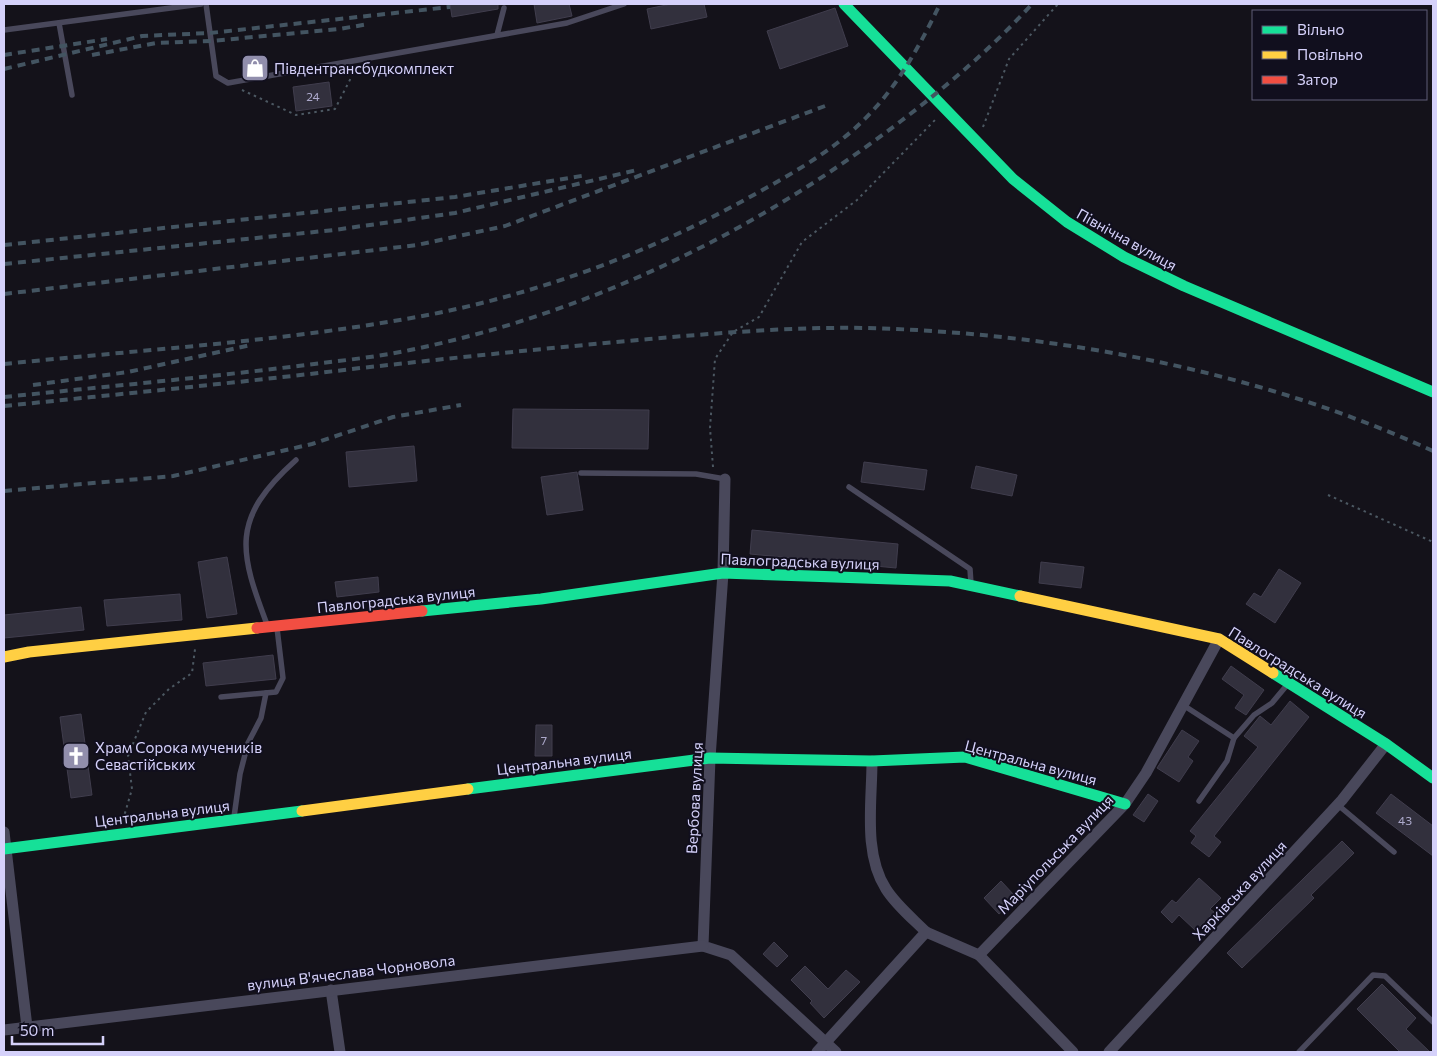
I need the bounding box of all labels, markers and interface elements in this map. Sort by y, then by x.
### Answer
legend [1252,10,1427,100]
text: Вільно [1297,20,1344,38]
text: Повільно [1297,45,1363,63]
shop icon: Південтрансбудкомплект [240,53,270,83]
place label: Південтрансбудкомплект [274,59,454,77]
text: Затор [1297,70,1338,88]
house number: 24 [306,89,320,103]
street label: Північна вулиця [1074,204,1180,274]
street label: Павлоградська вулиця [720,549,880,573]
street label: Павлоградська вулиця [316,582,476,616]
street label: Павлоградська вулиця [1226,622,1370,722]
house number: 7 [541,733,547,747]
street label: Центральна вулиця [963,736,1099,788]
place label: Храм Сорока мучеників Севастійських [95,738,262,773]
church icon: Храм Сорока мучеників Севастійських [61,741,91,771]
street label: Вербова вулиця [682,742,706,854]
street label: Центральна вулиця [495,744,633,778]
street label: Маріупольська вулиця [993,791,1117,917]
street label: Центральна вулиця [93,796,231,830]
house number: 43 [1398,813,1412,827]
street label: Харківська вулиця [1188,837,1290,943]
street label: вулиця В'ячеслава Чорновола [246,950,456,994]
scale bar [12,1014,104,1046]
text: 50 m [20,1021,54,1039]

